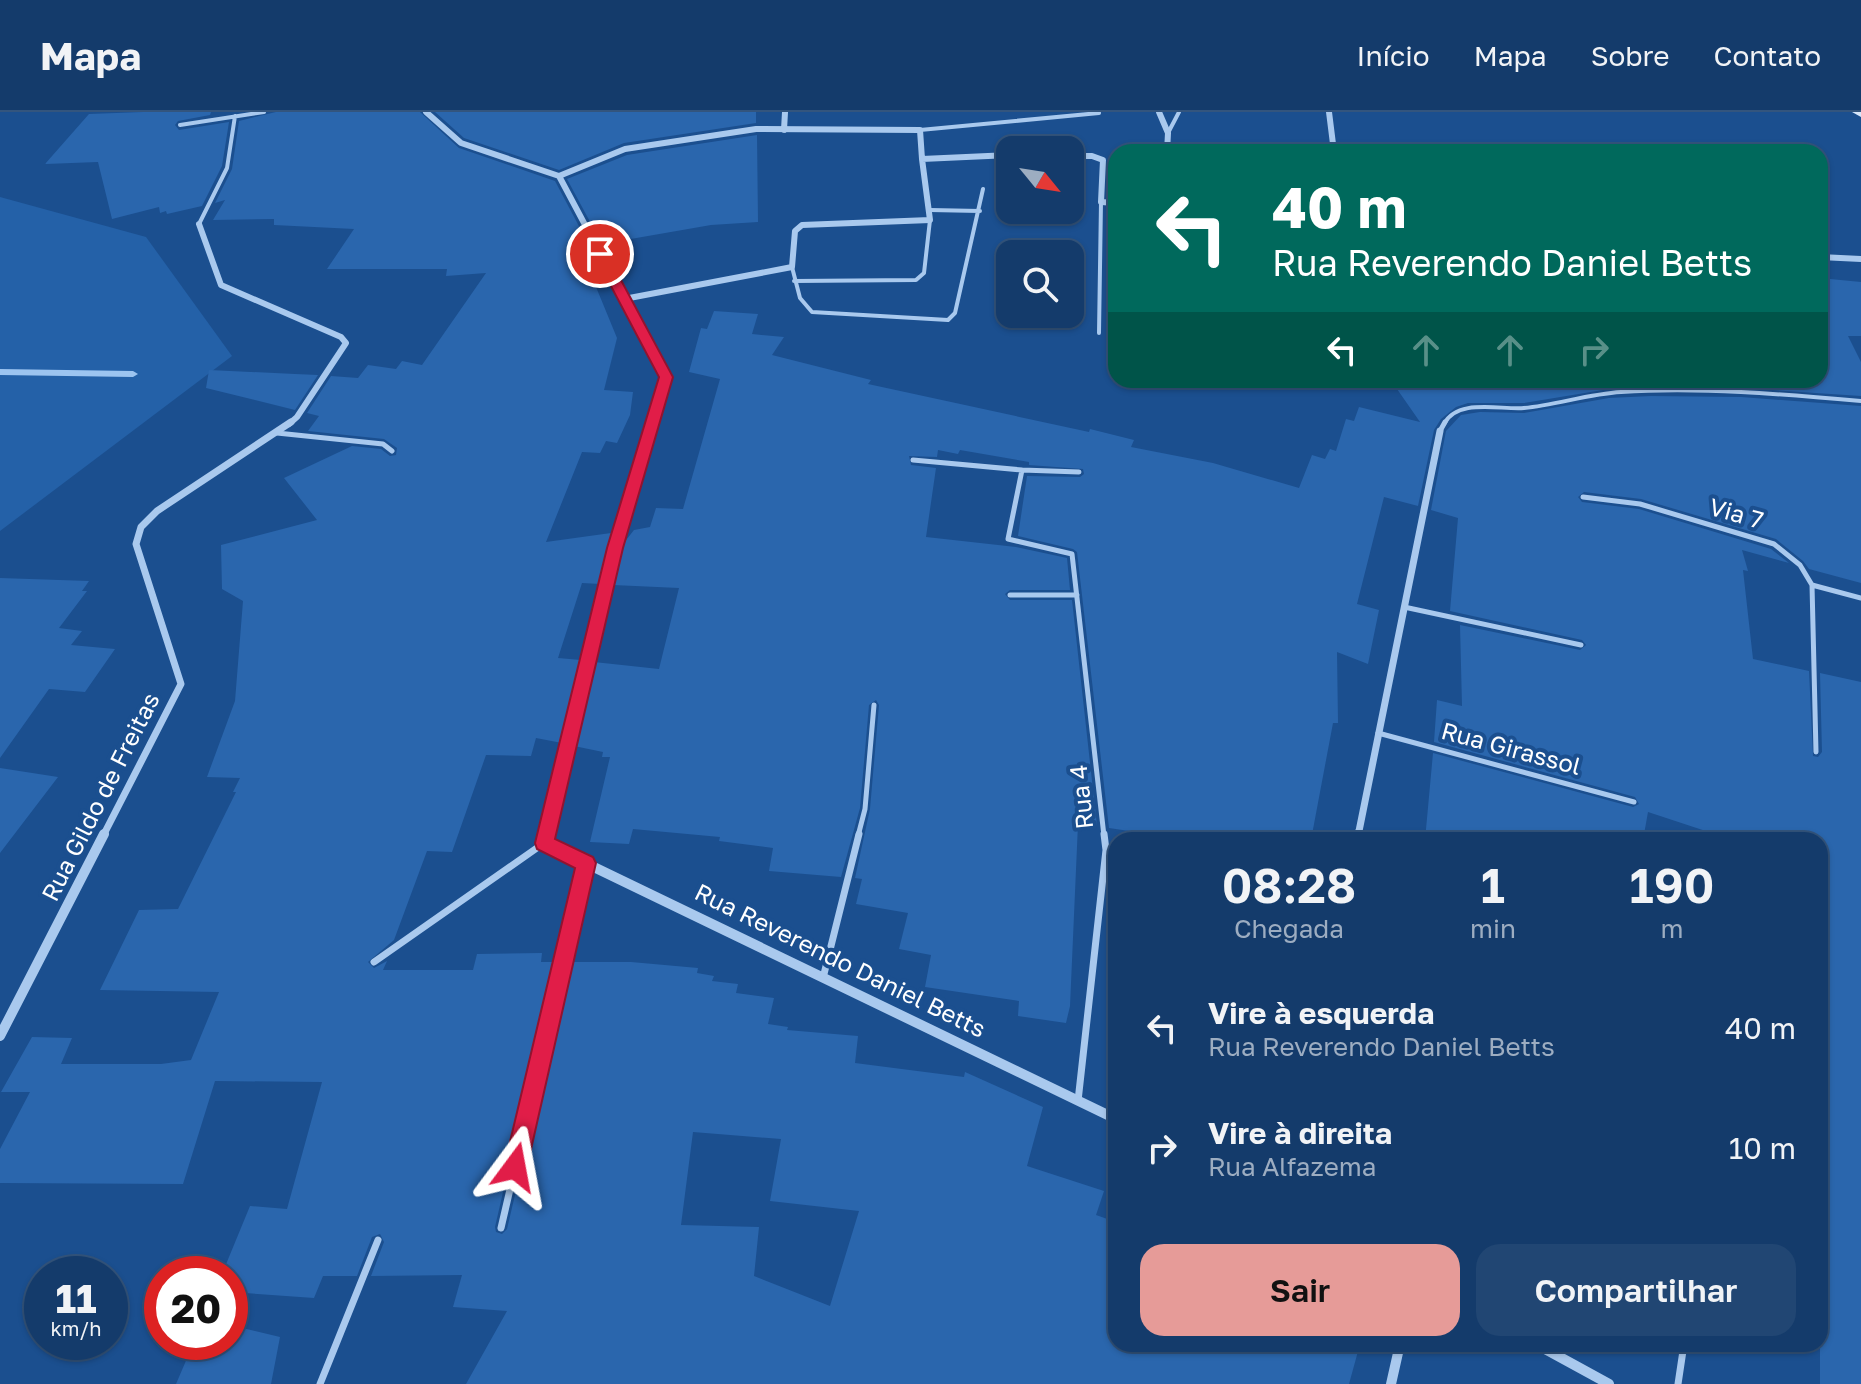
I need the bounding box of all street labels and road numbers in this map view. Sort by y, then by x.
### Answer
street label: Via 7 [1706,491,1767,534]
street label: Rua Gildo de Freitas [34,687,165,905]
street label: Rua Girassol [1438,715,1584,780]
street label: Rua 4 [1063,764,1098,831]
street label: Rua Reverendo Daniel Betts [690,876,991,1043]

